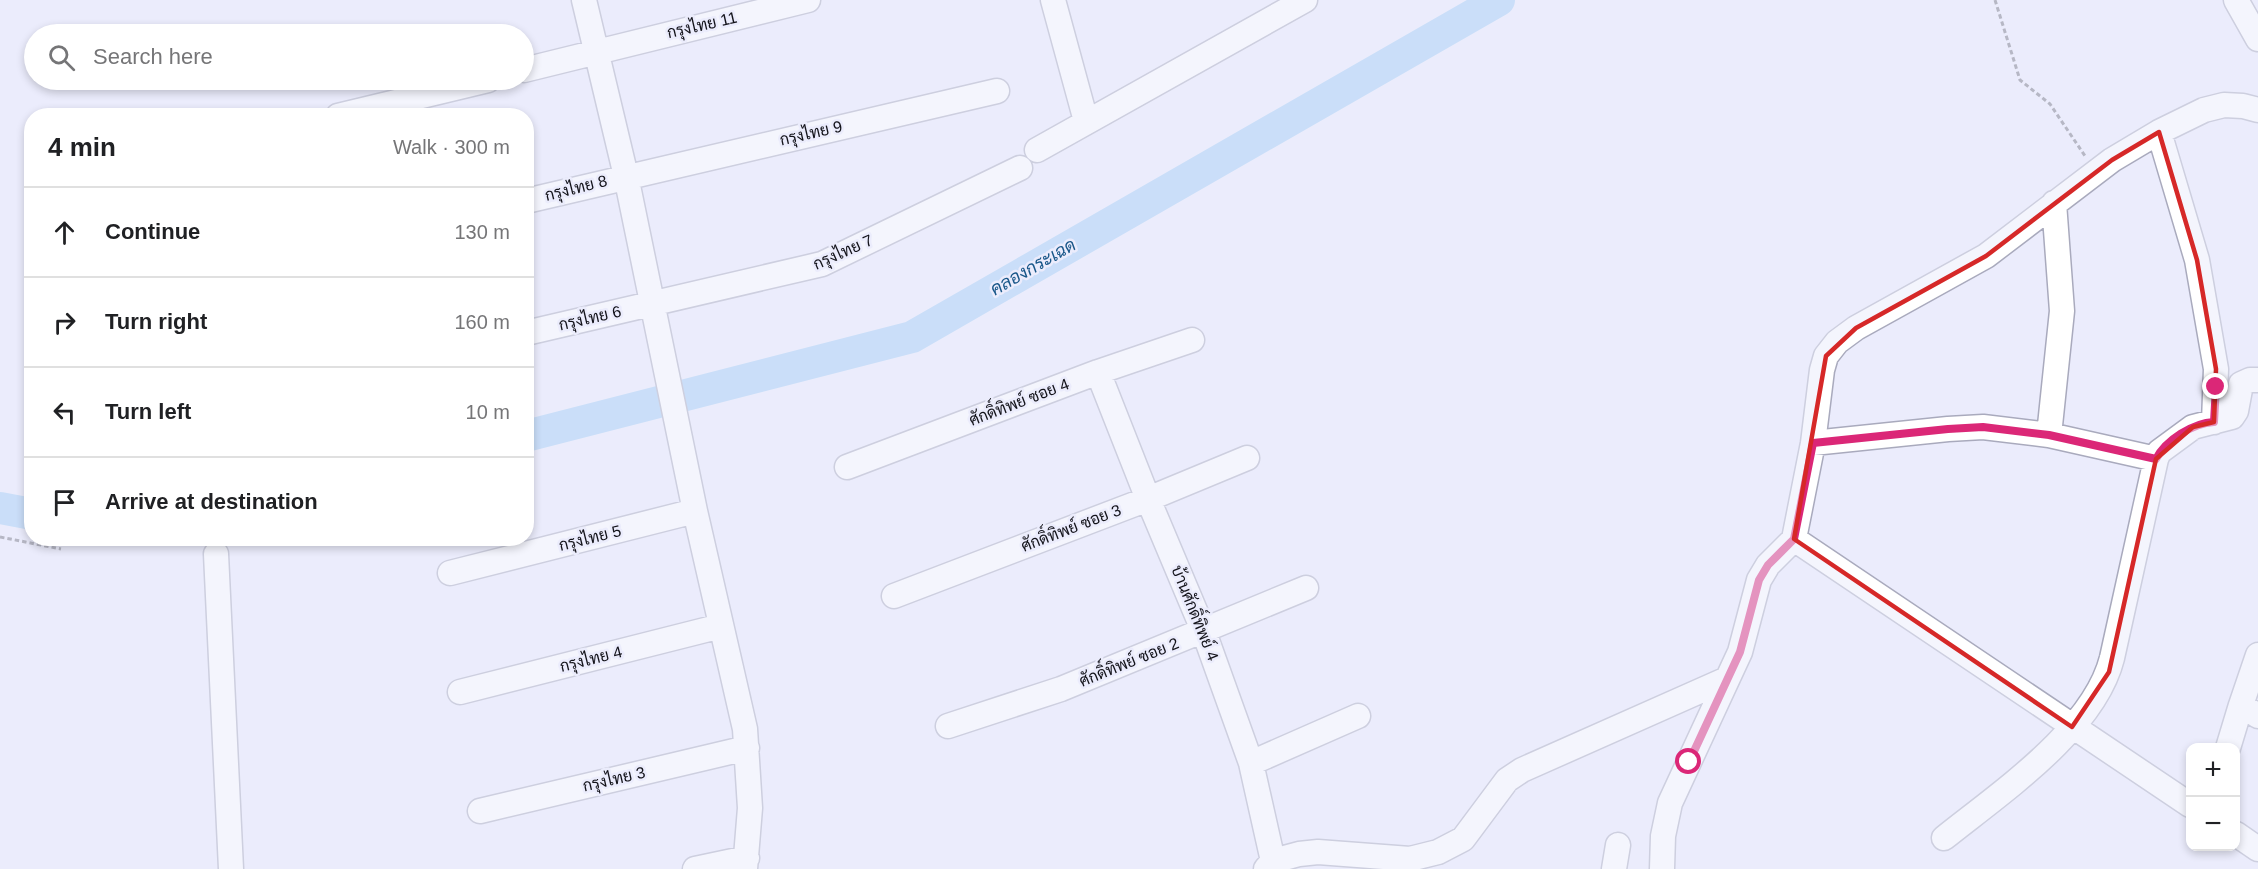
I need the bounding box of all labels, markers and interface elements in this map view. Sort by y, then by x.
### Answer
street label: กรุงไทย 11 [665,6,739,44]
search box [24,24,534,90]
icon: search [45,41,78,74]
text: Search here [93,44,213,69]
street label: กรุงไทย 9 [777,115,845,151]
text: 4 min [48,132,116,162]
text: Walk · 300 m [393,136,510,158]
street label: กรุงไทย 8 [542,169,610,207]
icon: ahead [48,216,81,249]
text: Continue [105,219,200,244]
text: 130 m [454,221,510,243]
street label: กรุงไทย 7 [809,229,877,275]
water label: คลองกระเฉด [987,235,1079,299]
street label: กรุงไทย 6 [556,300,624,336]
icon: right [48,306,81,339]
text: Turn right [105,309,207,334]
text: 160 m [454,311,510,333]
street label: ศักดิ์ทิพย์ ซอย 4 [964,369,1071,429]
route end [2202,373,2228,399]
icon: left [48,396,81,429]
text: Turn left [105,399,191,424]
text: 10 m [466,401,510,423]
icon: arrive [48,486,81,519]
text: Arrive at destination [105,489,318,514]
street label: ศักดิ์ทิพย์ ซอย 3 [1016,495,1123,555]
street label: กรุงไทย 5 [556,519,624,557]
street label: บ้านศักดิ์ทิพย์ 4 [1168,561,1228,663]
street label: ศักดิ์ทิพย์ ซอย 2 [1074,628,1181,690]
street label: กรุงไทย 4 [557,640,625,678]
map controls [2186,743,2240,851]
button: + [2186,743,2240,797]
route start [1675,748,1701,774]
street label: กรุงไทย 3 [580,761,648,797]
button: − [2186,797,2240,851]

